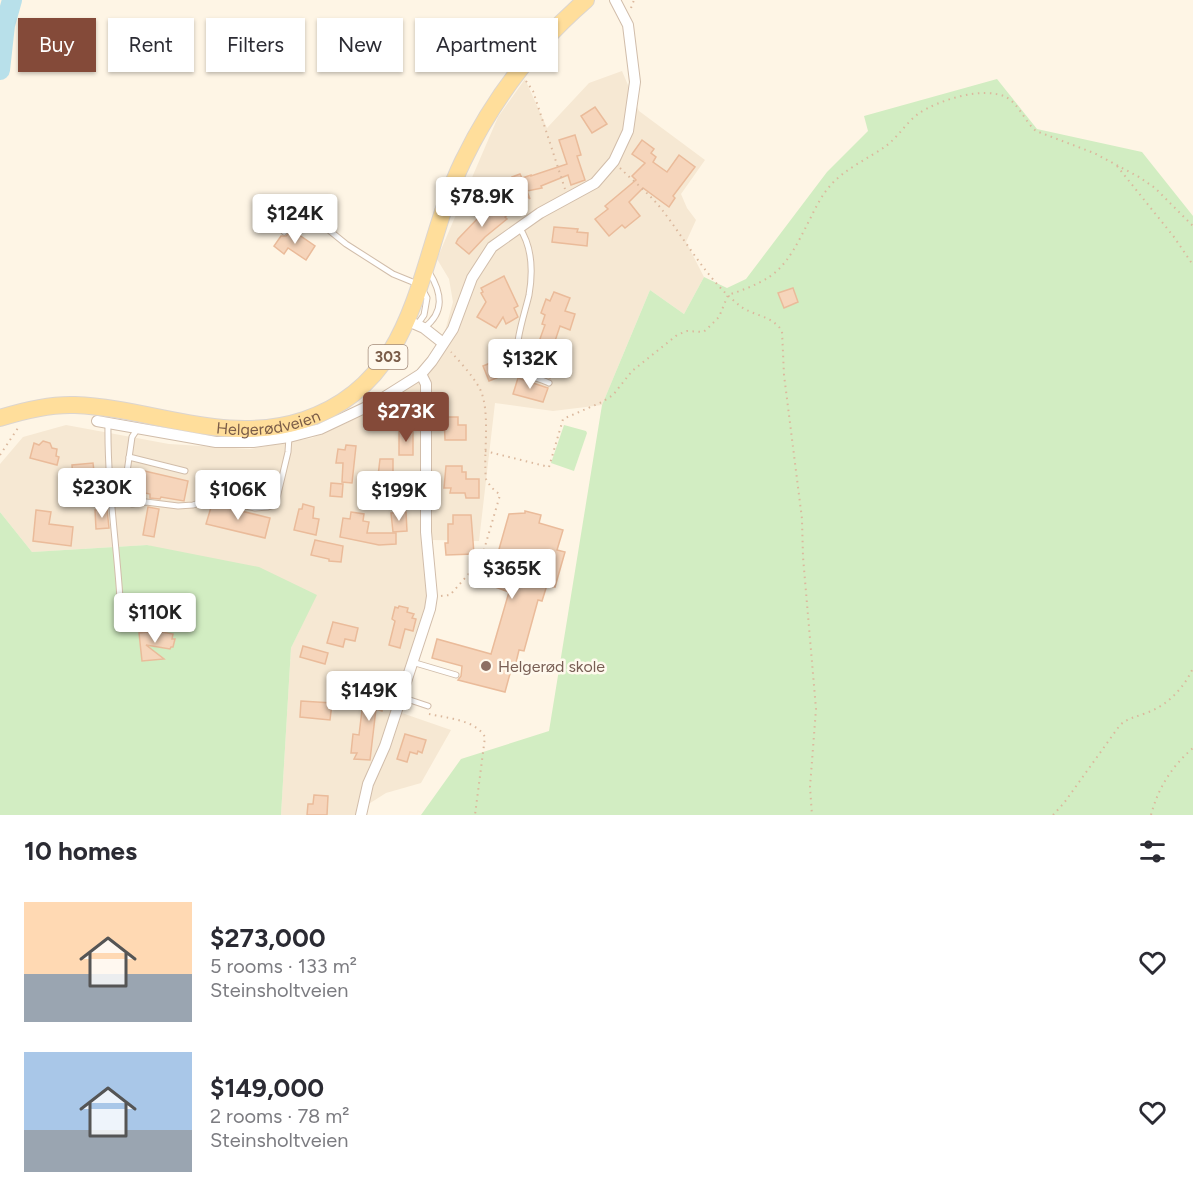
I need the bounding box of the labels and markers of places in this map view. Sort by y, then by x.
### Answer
pin: $78.9K [433,177,531,228]
pin: $124K [253,194,337,245]
pin: $132K [488,339,572,390]
pin: $273K [364,392,448,443]
pin: $230K [60,468,144,519]
pin: $106K [196,470,280,521]
pin: $199K [357,471,441,522]
pin: $365K [470,549,554,600]
pin: $110K [113,593,197,644]
place label: Helgerød skole [498,657,605,676]
marker: Helgerød skole [479,659,493,673]
pin: $149K [327,671,411,722]

